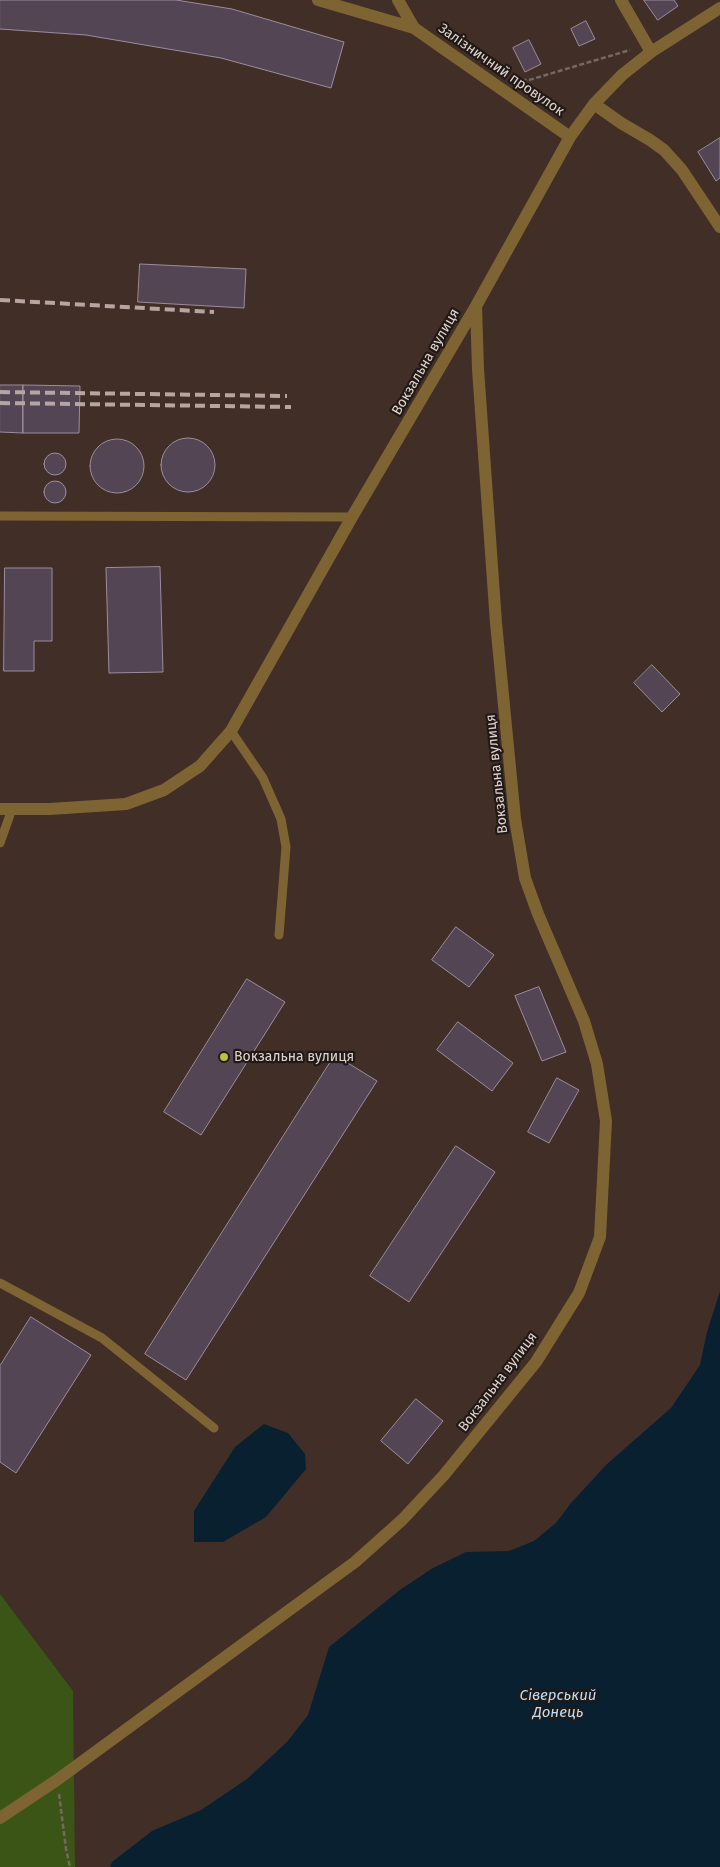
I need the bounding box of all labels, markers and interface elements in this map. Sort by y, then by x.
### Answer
street label: Залізничний провулок [435,20,567,120]
street label: Вокзальна вулиця [389,306,463,418]
street label: Вокзальна вулиця [482,713,512,835]
place label: Вокзальна вулиця [234,1049,354,1065]
marker: Вокзальна вулиця [218,1051,230,1063]
street label: Вокзальна вулиця [455,1329,541,1435]
water label: Сіверський Донець [520,1687,596,1722]

